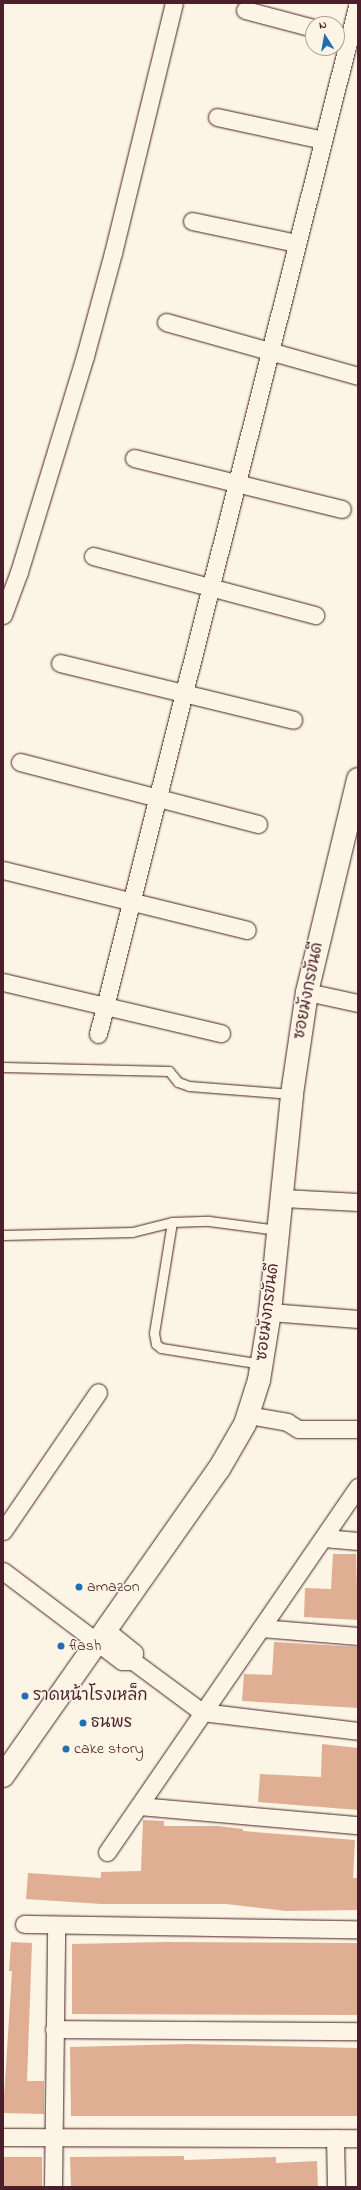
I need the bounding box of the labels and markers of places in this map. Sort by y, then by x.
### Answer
place label: amazon [87,1577,140,1597]
marker: amazon [74,1582,84,1592]
place label: flash [69,1636,101,1656]
marker: flash [56,1641,66,1651]
place label: ราดหน้าโรงเหล็ก [33,1686,148,1706]
marker: ราดหน้าโรงเหล็ก [20,1691,30,1701]
place label: ธนพร [91,1713,132,1733]
marker: ธนพร [78,1718,88,1728]
place label: cake story [74,1739,144,1759]
marker: cake story [61,1744,71,1754]

